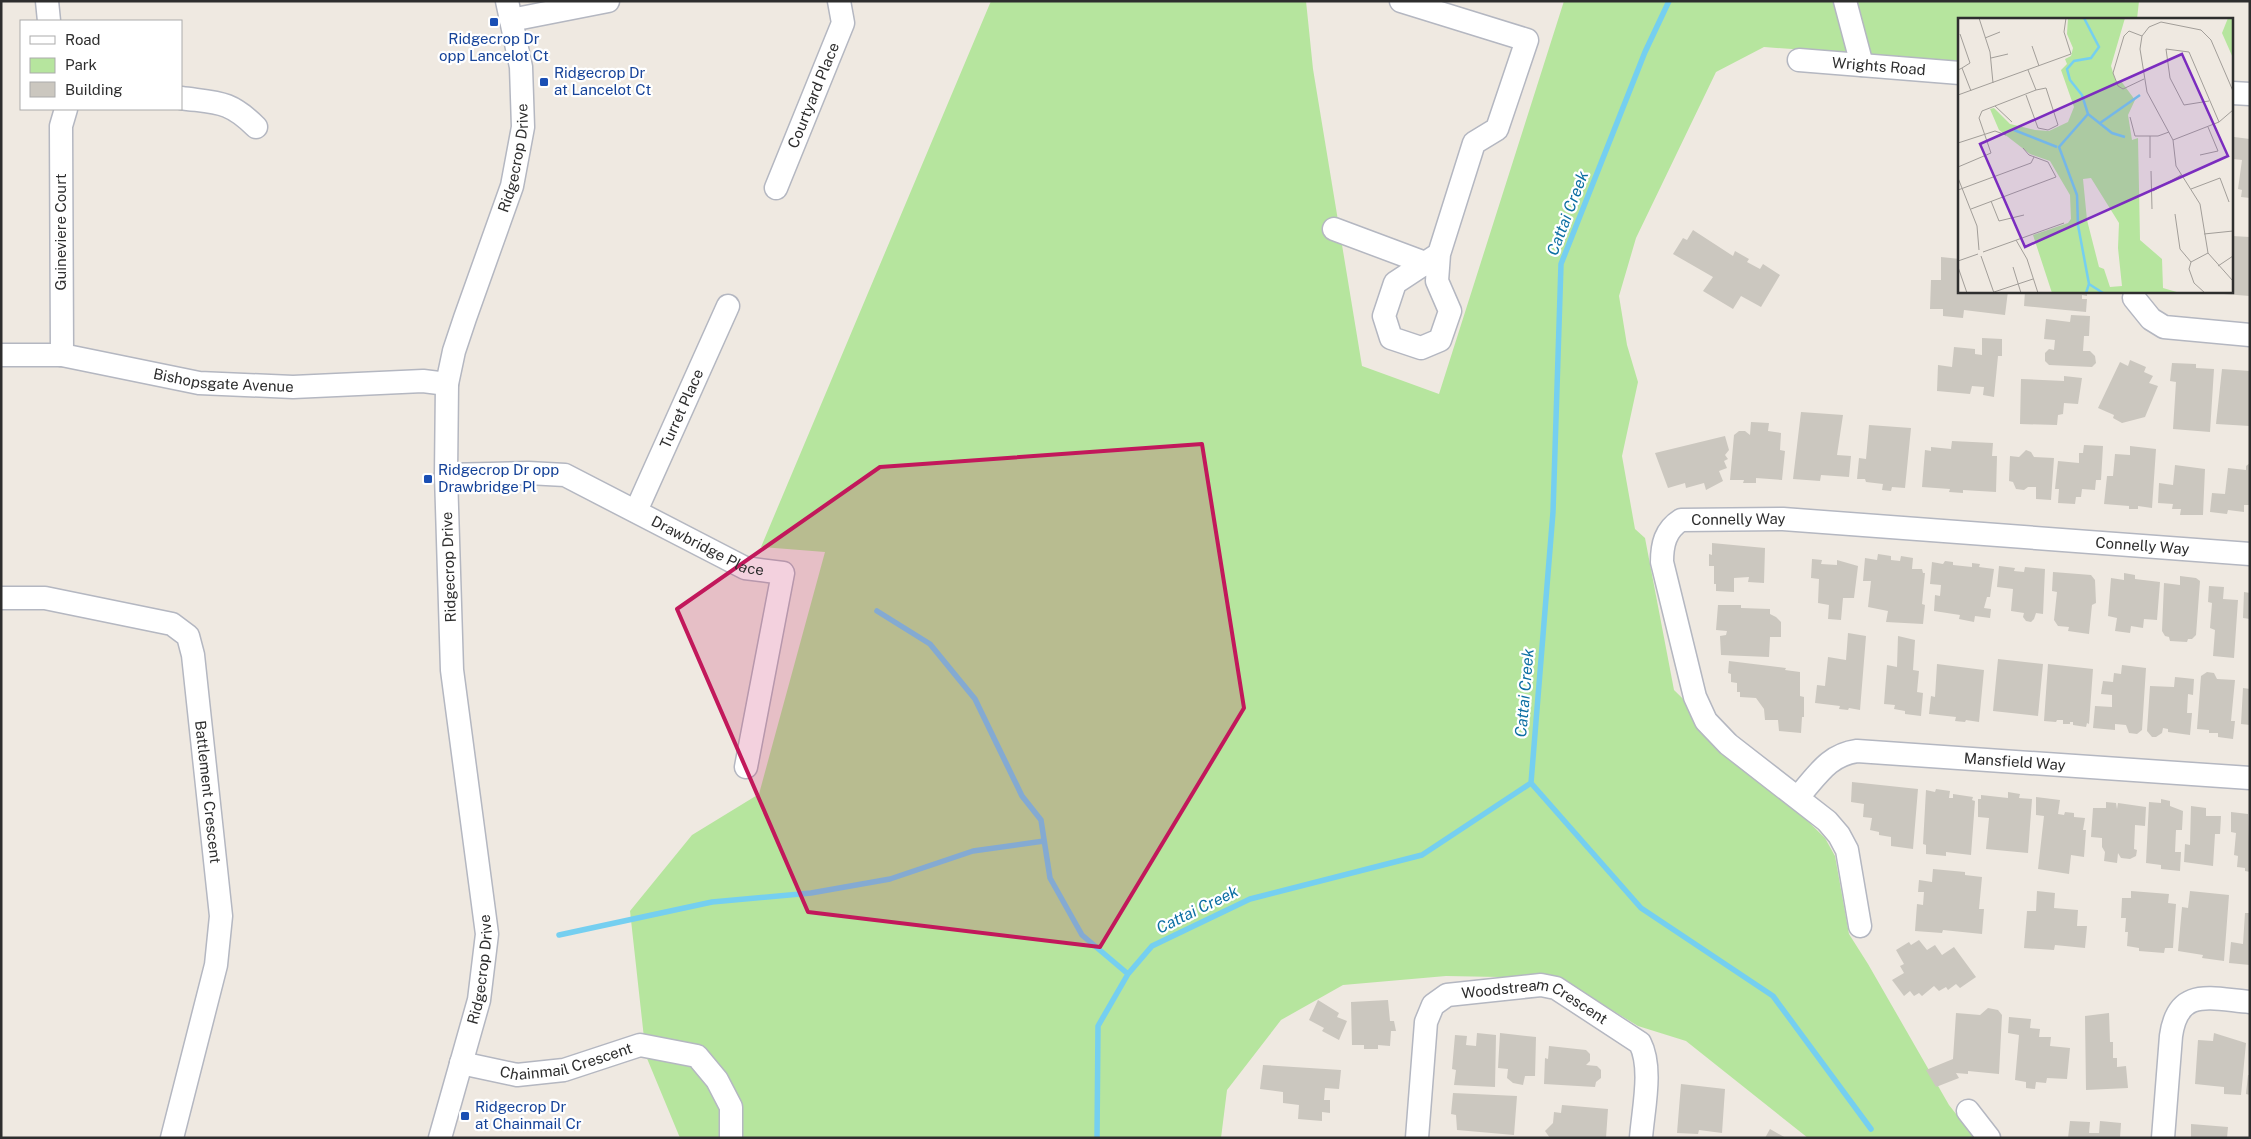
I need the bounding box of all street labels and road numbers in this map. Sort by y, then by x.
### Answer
street label: Courtyard Place [784,40,842,151]
street label: Wrights Road [1831,54,1926,78]
street label: Ridgecrop Drive [494,103,531,215]
street label: Guineviere Court [52,173,69,291]
street label: Bishopsgate Avenue [152,365,294,395]
street label: Turret Place [656,366,707,451]
street label: Connelly Way [1691,510,1786,528]
street label: Ridgecrop Drive [438,511,459,623]
street label: Drawbridge Place [649,512,765,578]
street label: Connelly Way [2095,533,2190,557]
street label: Battlement Crescent [192,719,224,864]
street label: Mansfield Way [1963,749,2066,773]
street label: Ridgecrop Drive [464,913,495,1026]
street label: Woodstream Crescent [1461,975,1611,1027]
street label: Chainmail Crescent [498,1039,634,1083]

